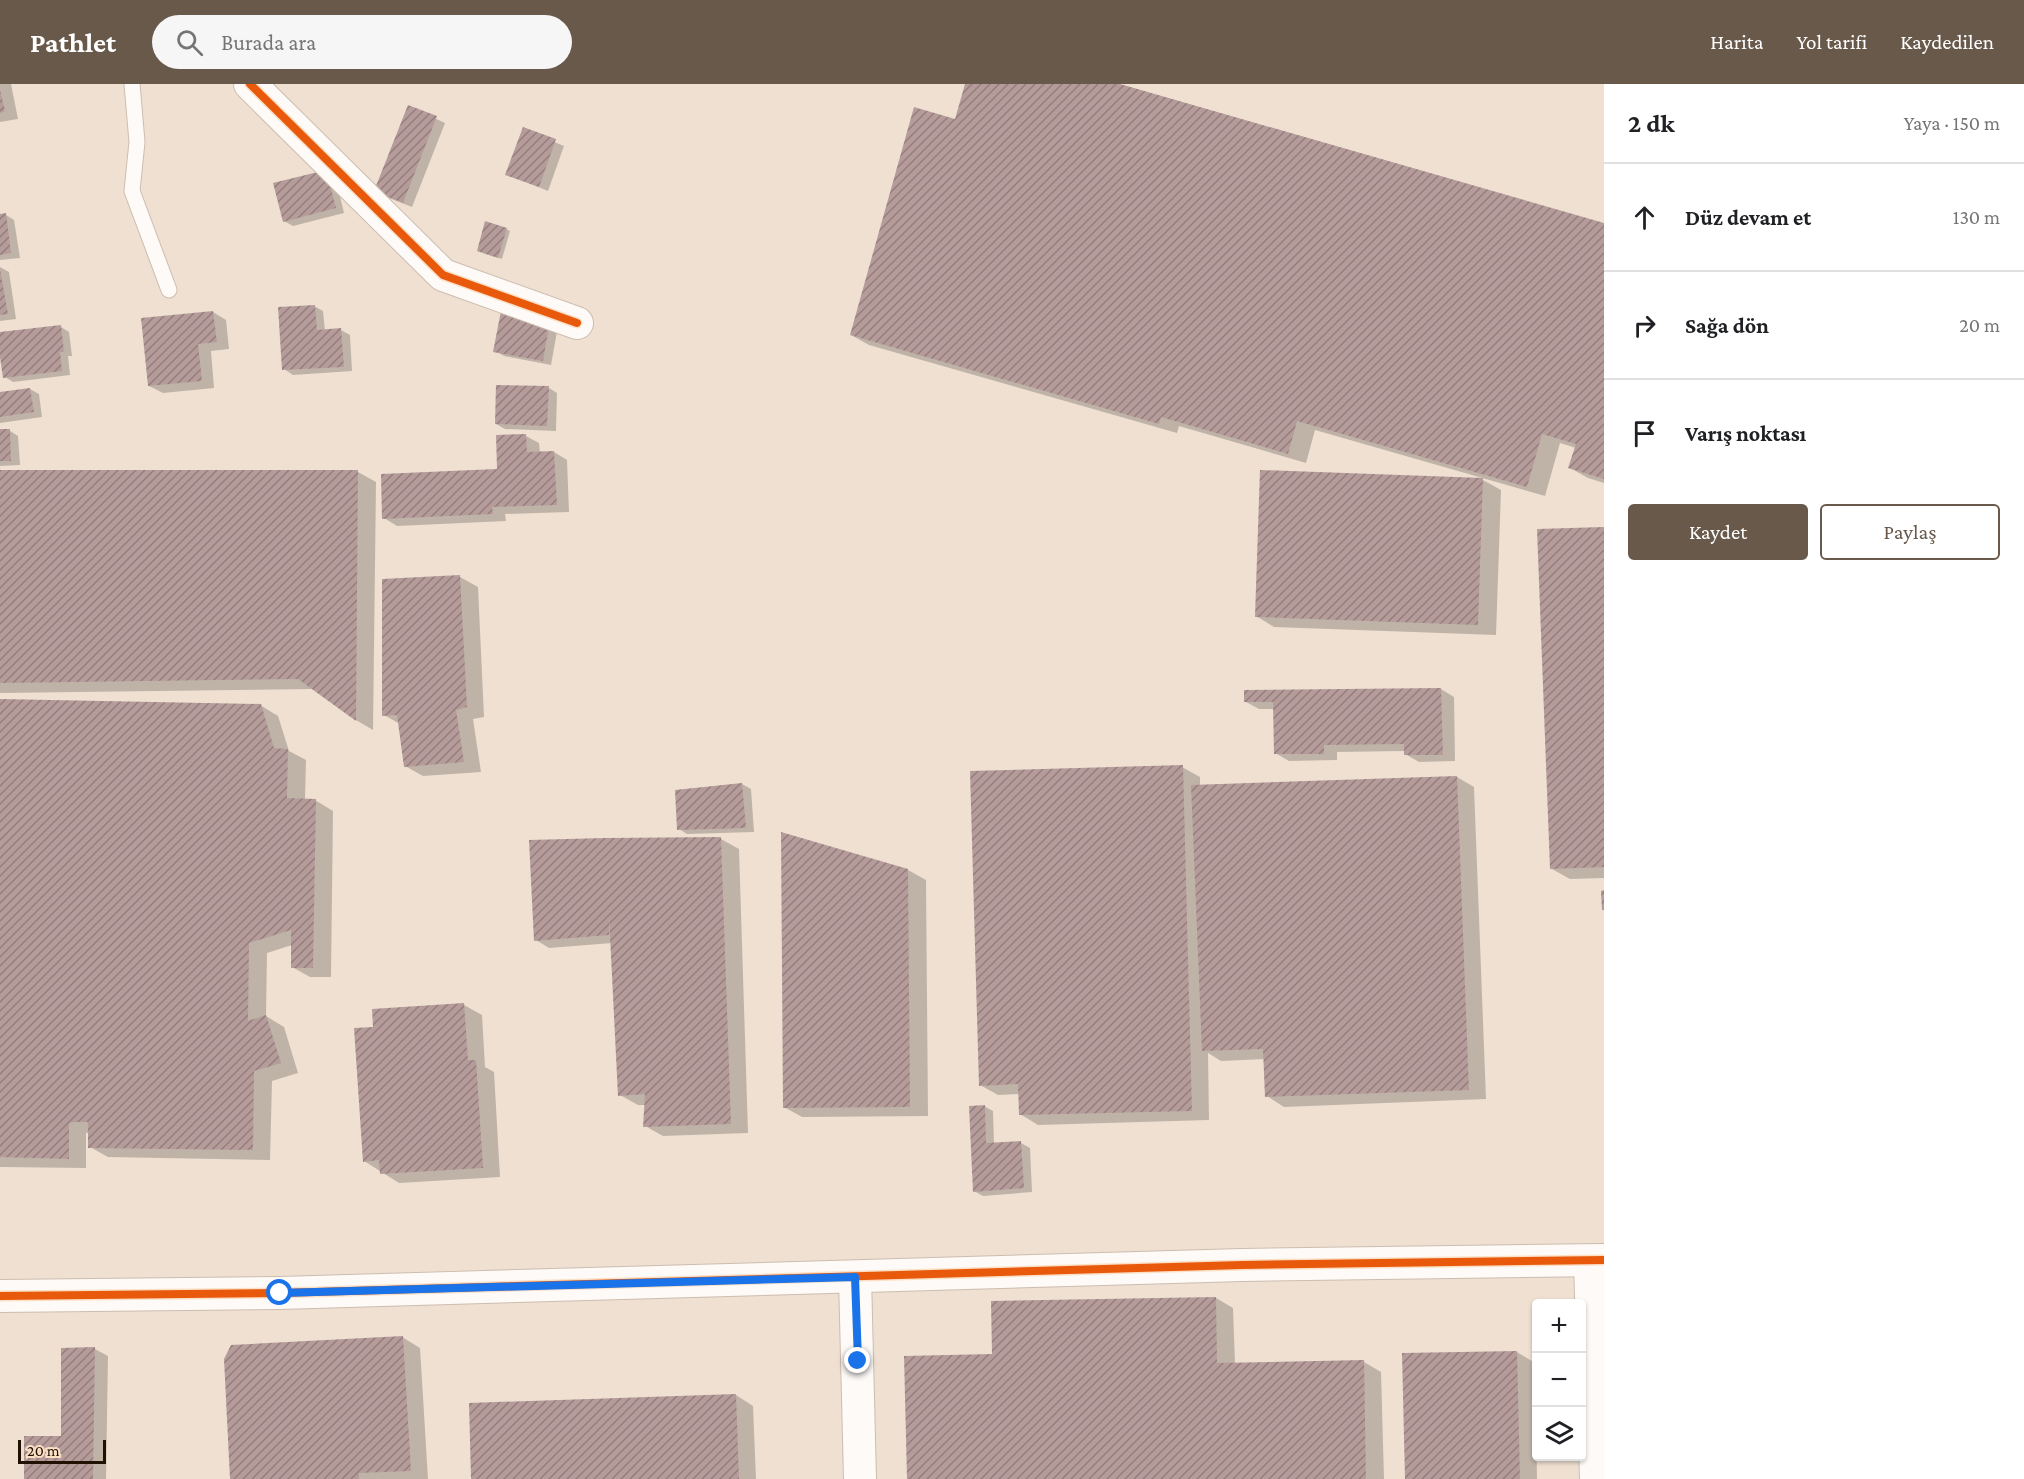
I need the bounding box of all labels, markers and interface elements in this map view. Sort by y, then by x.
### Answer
search box [152,15,572,69]
icon: search [173,26,206,59]
text: Pathlet [30,27,116,58]
text: Burada ara [221,30,316,55]
text: Harita [1710,30,1763,54]
text: Yol tarifi [1796,30,1867,54]
text: Kaydedilen [1900,30,1994,54]
text: 2 dk [1628,109,1675,138]
text: Yaya · 150 m [1904,112,2000,134]
icon: ahead [1628,201,1661,234]
text: Düz devam et [1685,205,1811,230]
text: 130 m [1953,206,2000,228]
icon: right [1628,309,1661,342]
text: Sağa dön [1685,313,1769,338]
text: 20 m [1959,314,2000,336]
icon: arrive [1628,417,1661,450]
text: Varış noktası [1685,421,1806,446]
button: Kaydet [1628,504,1808,560]
button: Paylaş [1820,504,2000,560]
route start [266,1279,292,1305]
map controls [1532,1299,1586,1461]
button: + [1532,1299,1586,1353]
route end [844,1347,870,1373]
button: − [1532,1353,1586,1407]
button: layers [1532,1407,1586,1461]
scale bar [18,1437,106,1464]
text: 20 m [27,1442,60,1459]

